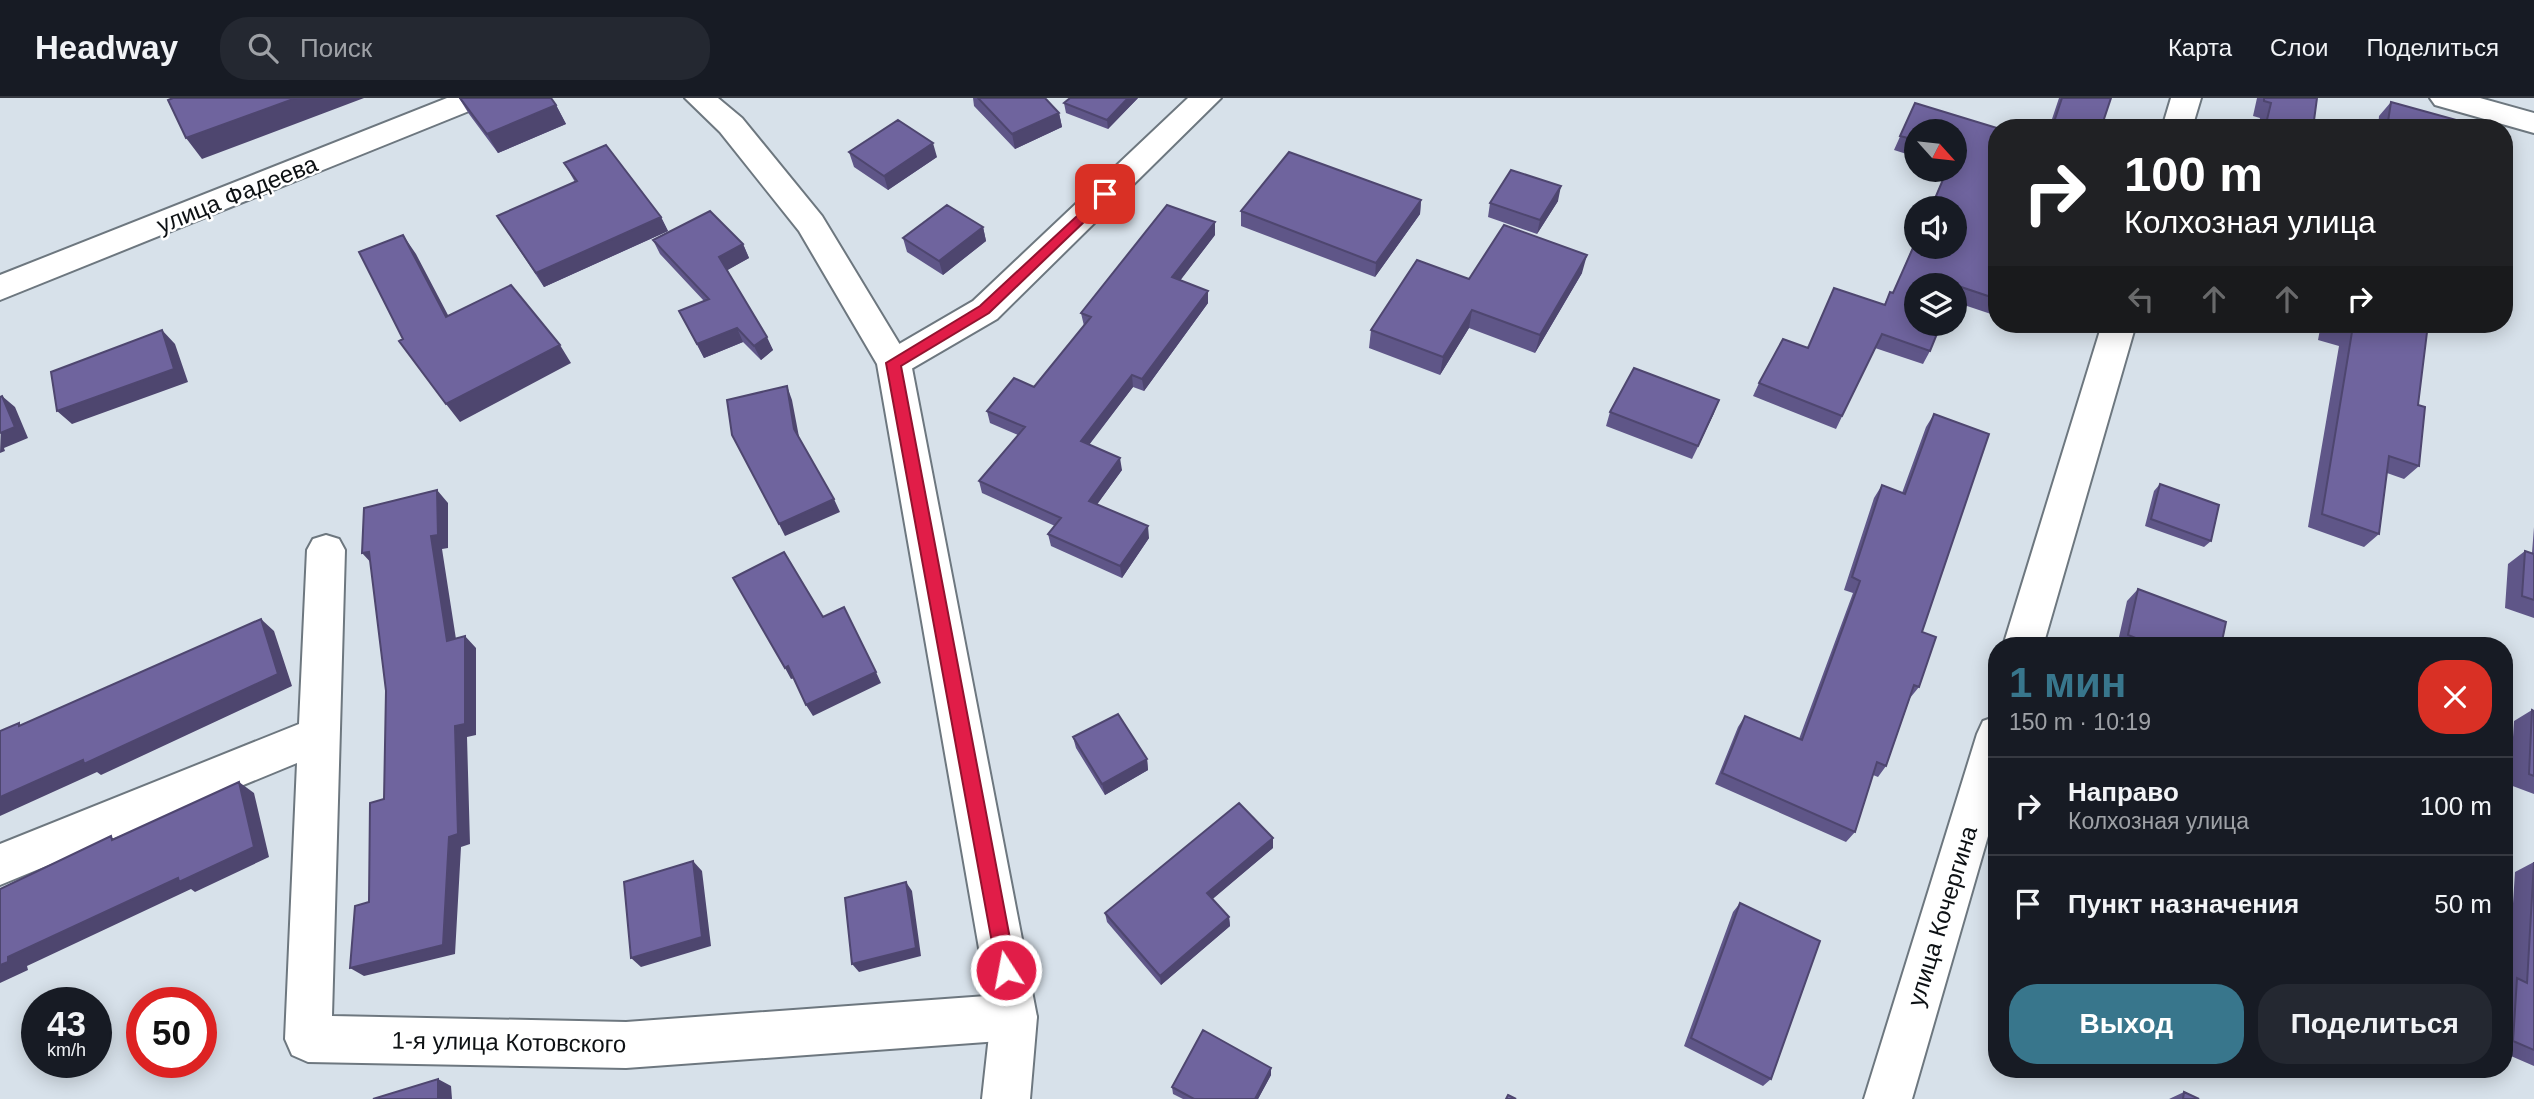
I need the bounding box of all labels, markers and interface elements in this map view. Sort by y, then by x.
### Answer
search box [220,17,710,80]
text: Headway [35,29,178,66]
icon: search [244,29,282,67]
text: Поиск [300,33,372,63]
text: Карта [2168,34,2232,61]
text: Слои [2270,34,2328,61]
text: Поделиться [2366,34,2499,61]
north arrow [1904,119,1967,182]
map controls [1904,119,1967,336]
icon: right [2009,147,2100,238]
text: 100 m [2124,147,2263,201]
street label: улица Фадеева [153,149,322,239]
pin [1075,164,1135,224]
icon: arrive [1086,175,1124,213]
button: sound [1904,196,1967,259]
text: Колхозная улица [2124,204,2376,240]
button: layers [1904,273,1967,336]
icon: left [2122,280,2160,318]
icon: ahead [2195,280,2233,318]
icon: ahead [2268,280,2306,318]
icon: right [2341,280,2379,318]
text: 1 мин [2009,659,2126,706]
button: close [2418,660,2492,734]
text: 150 m · 10:19 [2009,709,2151,735]
text: Направо [2068,777,2179,807]
icon: right [2009,787,2047,825]
text: 100 m [2420,791,2492,821]
text: Колхозная улица [2068,808,2249,834]
street label: улица Кочергина [1902,822,1982,1010]
icon: arrive [2009,885,2047,923]
text: Пункт назначения [2068,889,2299,919]
text: 50 m [2434,889,2492,919]
position arrow [969,933,1043,1007]
button: Выход [2009,984,2244,1064]
button: Поделиться [2258,984,2492,1064]
speed limit sign: 50 [126,987,217,1078]
text: 43 [47,1004,86,1043]
street label: 1-я улица Котовского [391,1026,627,1058]
text: km/h [47,1040,86,1060]

